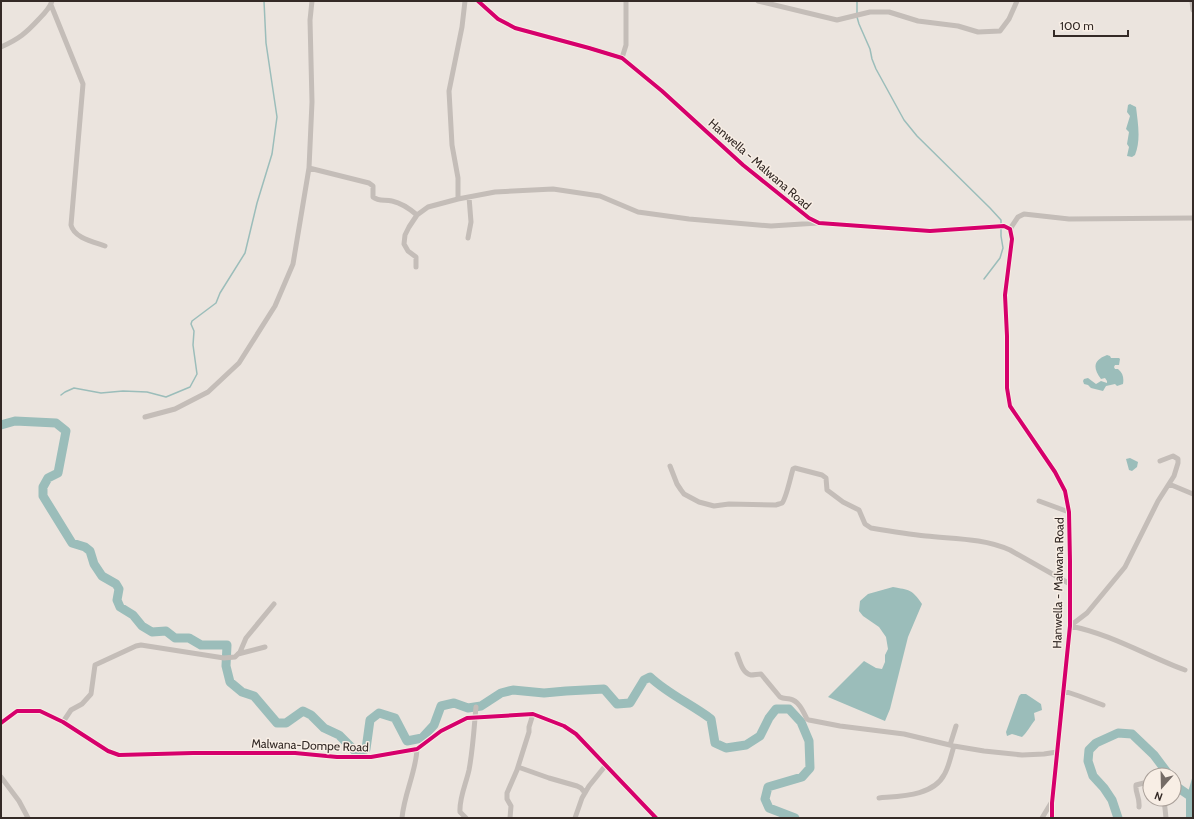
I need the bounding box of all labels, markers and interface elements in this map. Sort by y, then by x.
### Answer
scale bar [1054,12,1128,38]
text: 100 m [1060,18,1094,33]
street label: Hanwella - Malwana Road [706,115,814,213]
street label: Hanwella - Malwana Road [1049,517,1067,649]
street label: Malwana-Dompe Road [251,735,369,755]
north arrow [1142,767,1182,807]
text: N [1153,788,1165,804]

